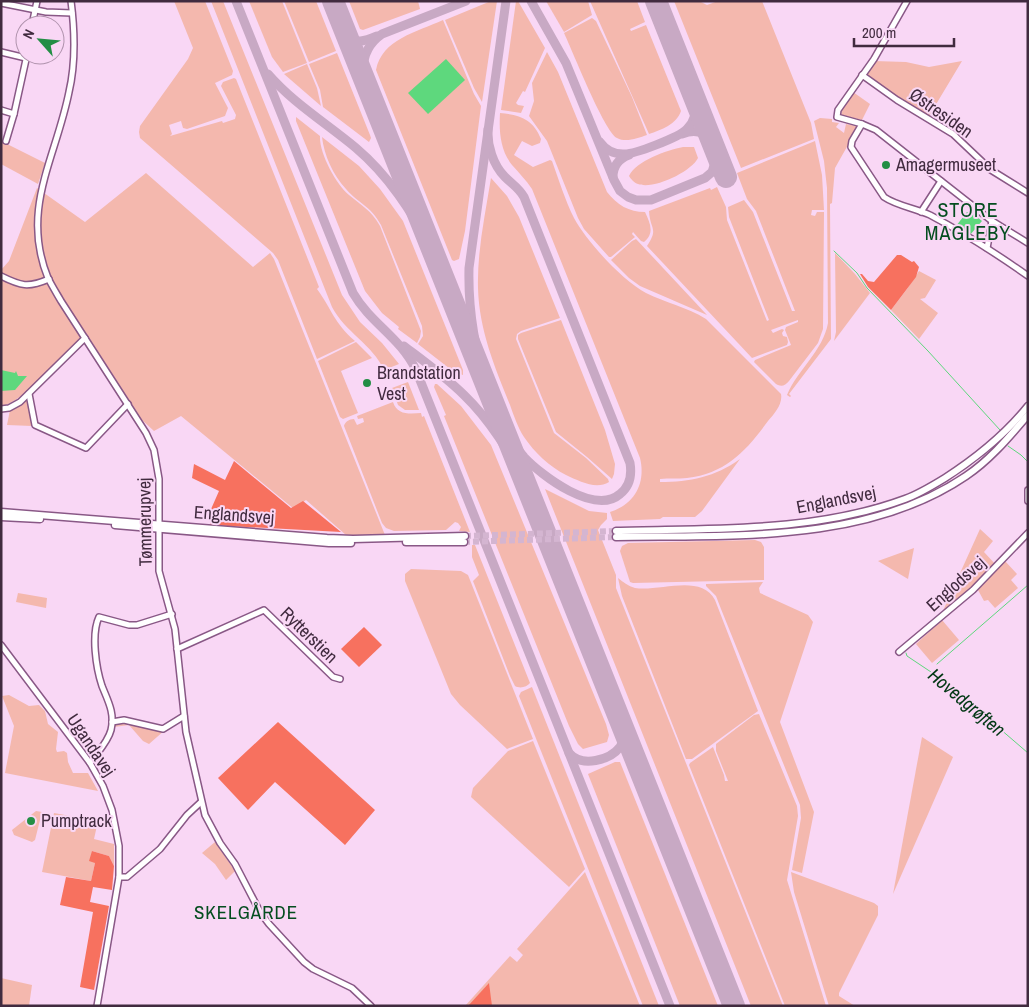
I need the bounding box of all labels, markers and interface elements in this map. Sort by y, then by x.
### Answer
north arrow [15,15,65,65]
scale bar [854,15,954,47]
text: 200 m [862,22,896,43]
text: N [19,26,38,42]
street label: Østresiden [905,82,978,144]
place label: Amagermuseet [895,152,996,177]
marker: Amagermuseet [880,159,892,171]
district label: STORE MAGLEBY [925,196,1011,246]
place label: Brandstation Vest [377,360,461,406]
marker: Brandstation Vest [361,377,373,389]
street label: Tømmerupvej [131,478,158,567]
street label: Englandsvej [794,480,878,519]
street label: Englandsvej [193,499,275,530]
street label: Englodsvej [920,550,991,617]
street label: Rytterstien [275,601,344,668]
water label: Hovedgrøften [923,662,1011,742]
street label: Ugandavej [61,708,122,781]
place label: Pumptrack [41,808,112,833]
marker: Pumptrack [25,815,37,827]
district label: SKELGÅRDE [194,899,298,925]

